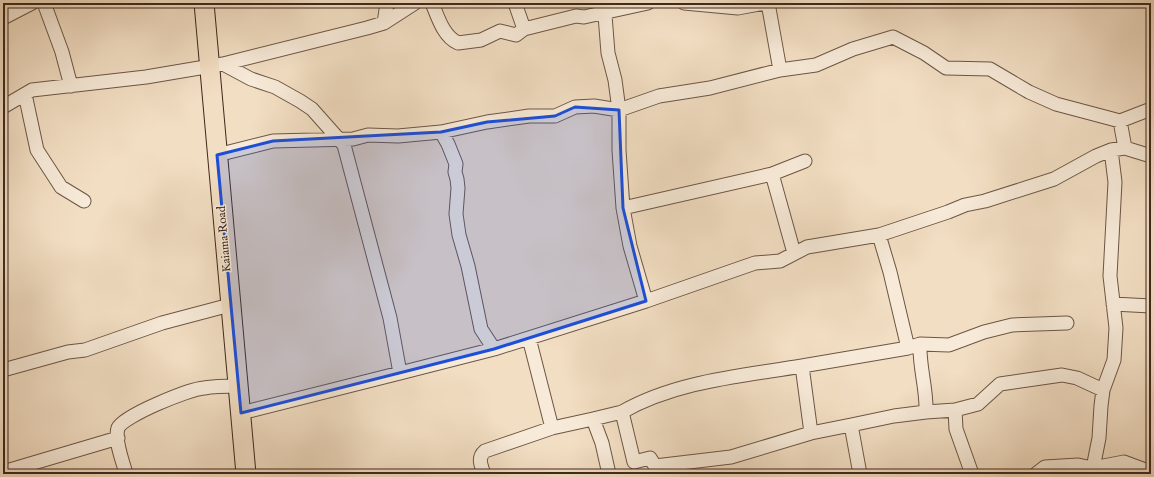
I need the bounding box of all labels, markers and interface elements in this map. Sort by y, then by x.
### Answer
street label: Kaiama Road [214,205,234,273]

